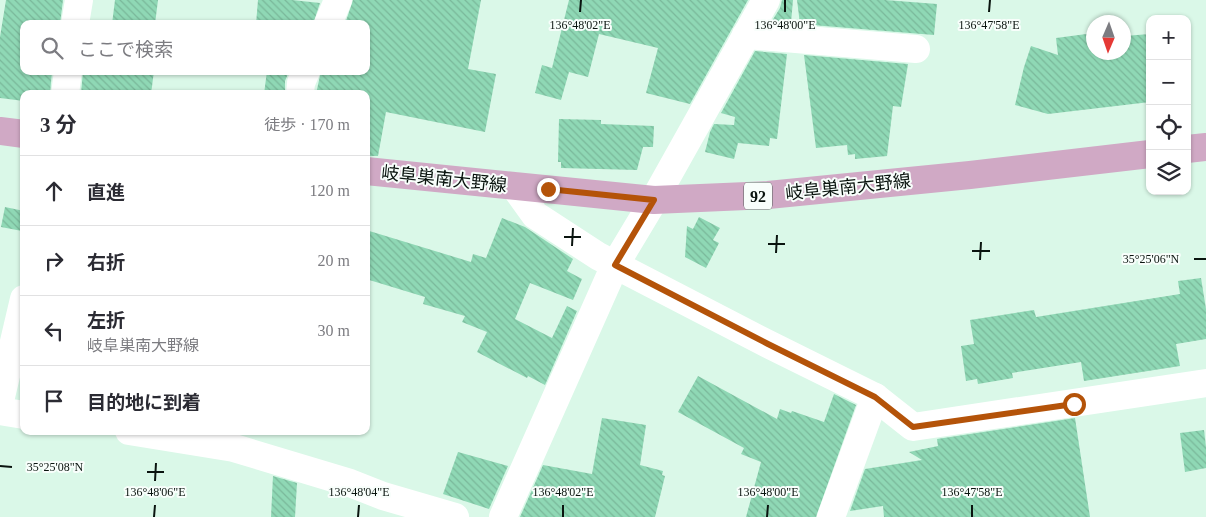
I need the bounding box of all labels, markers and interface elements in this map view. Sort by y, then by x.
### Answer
north arrow [1086,15,1131,60]
map controls [1146,15,1191,195]
button: + [1146,15,1191,60]
text: 136°48'02"E [549,18,611,32]
text: 136°48'00"E [754,18,816,32]
text: 136°47'58"E [958,18,1020,32]
search box [20,20,370,75]
icon: search [38,34,66,62]
text: ここで検索 [78,39,173,60]
button: − [1146,60,1191,105]
button: locate [1146,105,1191,150]
text: 3 分 [40,113,77,137]
text: 徒歩 · 170 m [264,116,350,133]
button: layers [1146,150,1191,195]
street label: 岐阜巣南大野線 [380,162,508,196]
street label: 岐阜巣南大野線 [784,170,912,204]
icon: ahead [40,177,68,205]
route end [537,178,560,201]
text: 直進 [87,182,125,203]
text: 120 m [310,182,350,199]
road number: 92 [744,182,772,210]
icon: right [40,247,68,275]
text: 右折 [87,252,125,273]
text: 20 m [318,252,350,269]
text: 35°25'06"N [1123,252,1180,266]
text: 左折 [87,310,125,331]
icon: left [40,317,68,345]
text: 30 m [318,322,350,339]
text: 岐阜巣南大野線 [87,337,199,354]
icon: arrive [40,387,68,415]
text: 目的地に到着 [87,392,201,413]
route start [1063,393,1086,416]
text: 35°25'08"N [27,460,84,474]
text: 136°48'06"E [124,485,186,499]
text: 136°48'04"E [328,485,390,499]
text: 136°48'02"E [532,485,594,499]
text: 136°48'00"E [737,485,799,499]
text: 136°47'58"E [941,485,1003,499]

